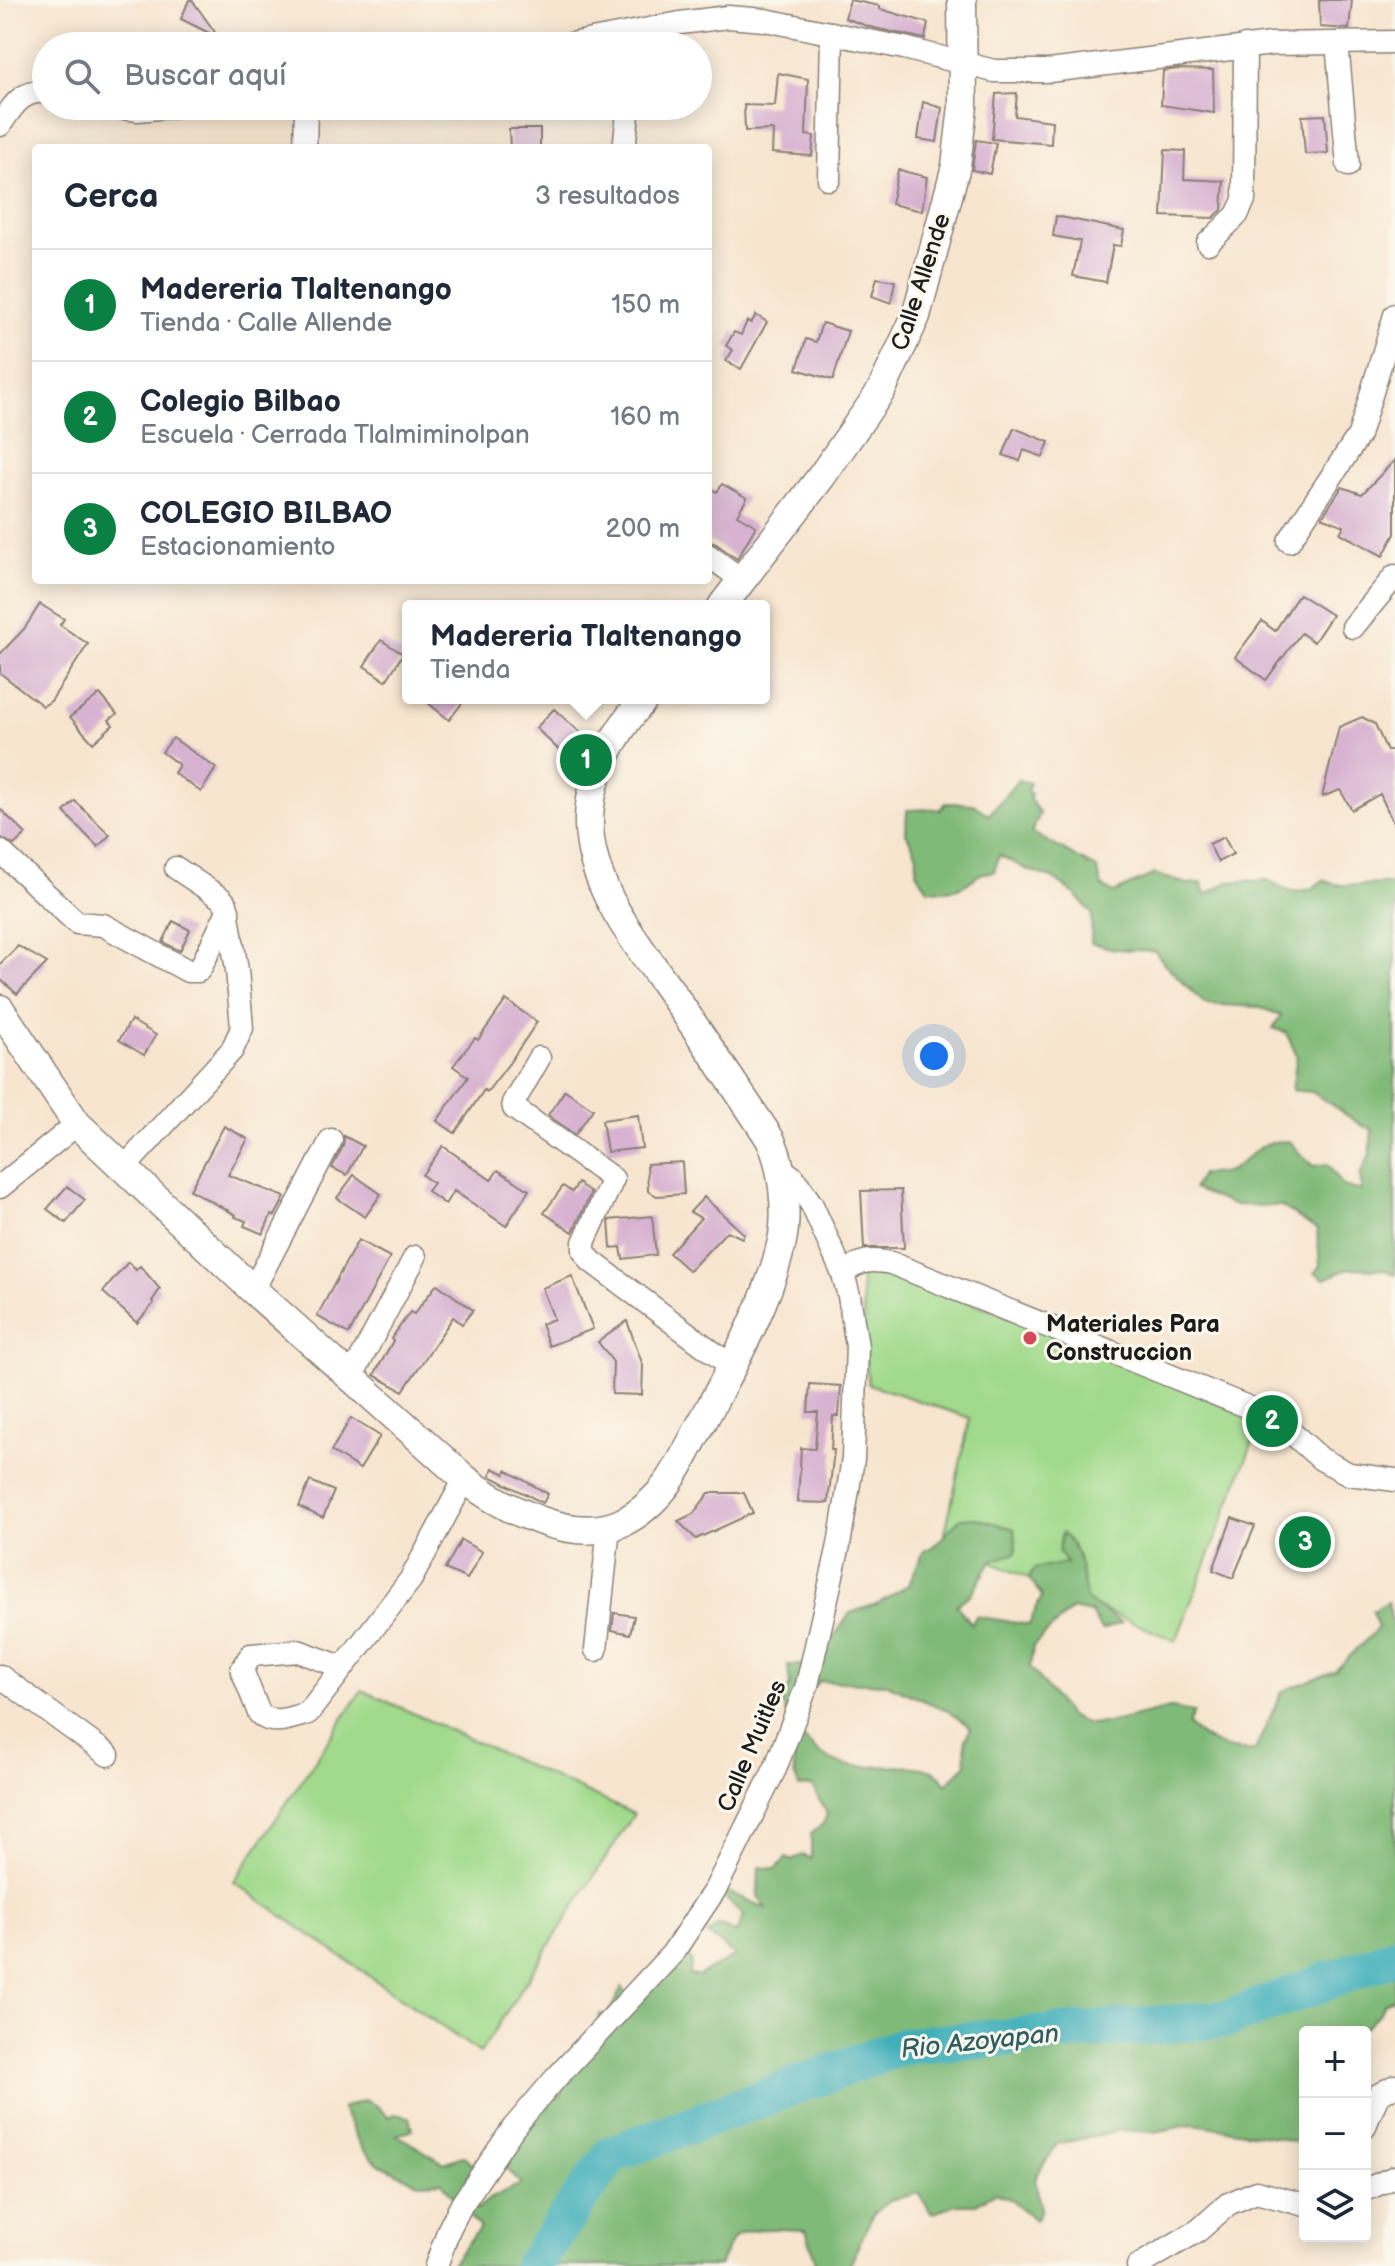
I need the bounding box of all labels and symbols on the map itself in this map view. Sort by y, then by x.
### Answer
street label: Calle Allende [885,210,957,354]
pin: 1 [560,730,612,790]
your location [914,1036,954,1076]
place label: Materiales Para Construccion [1046,1310,1220,1367]
marker: Materiales Para Construccion [1021,1329,1039,1347]
pin: 2 [1246,1391,1298,1451]
pin: 3 [1279,1512,1331,1572]
street label: Calle Muitles [711,1676,793,1816]
water label: Rio Azoyapan [899,2018,1061,2066]

